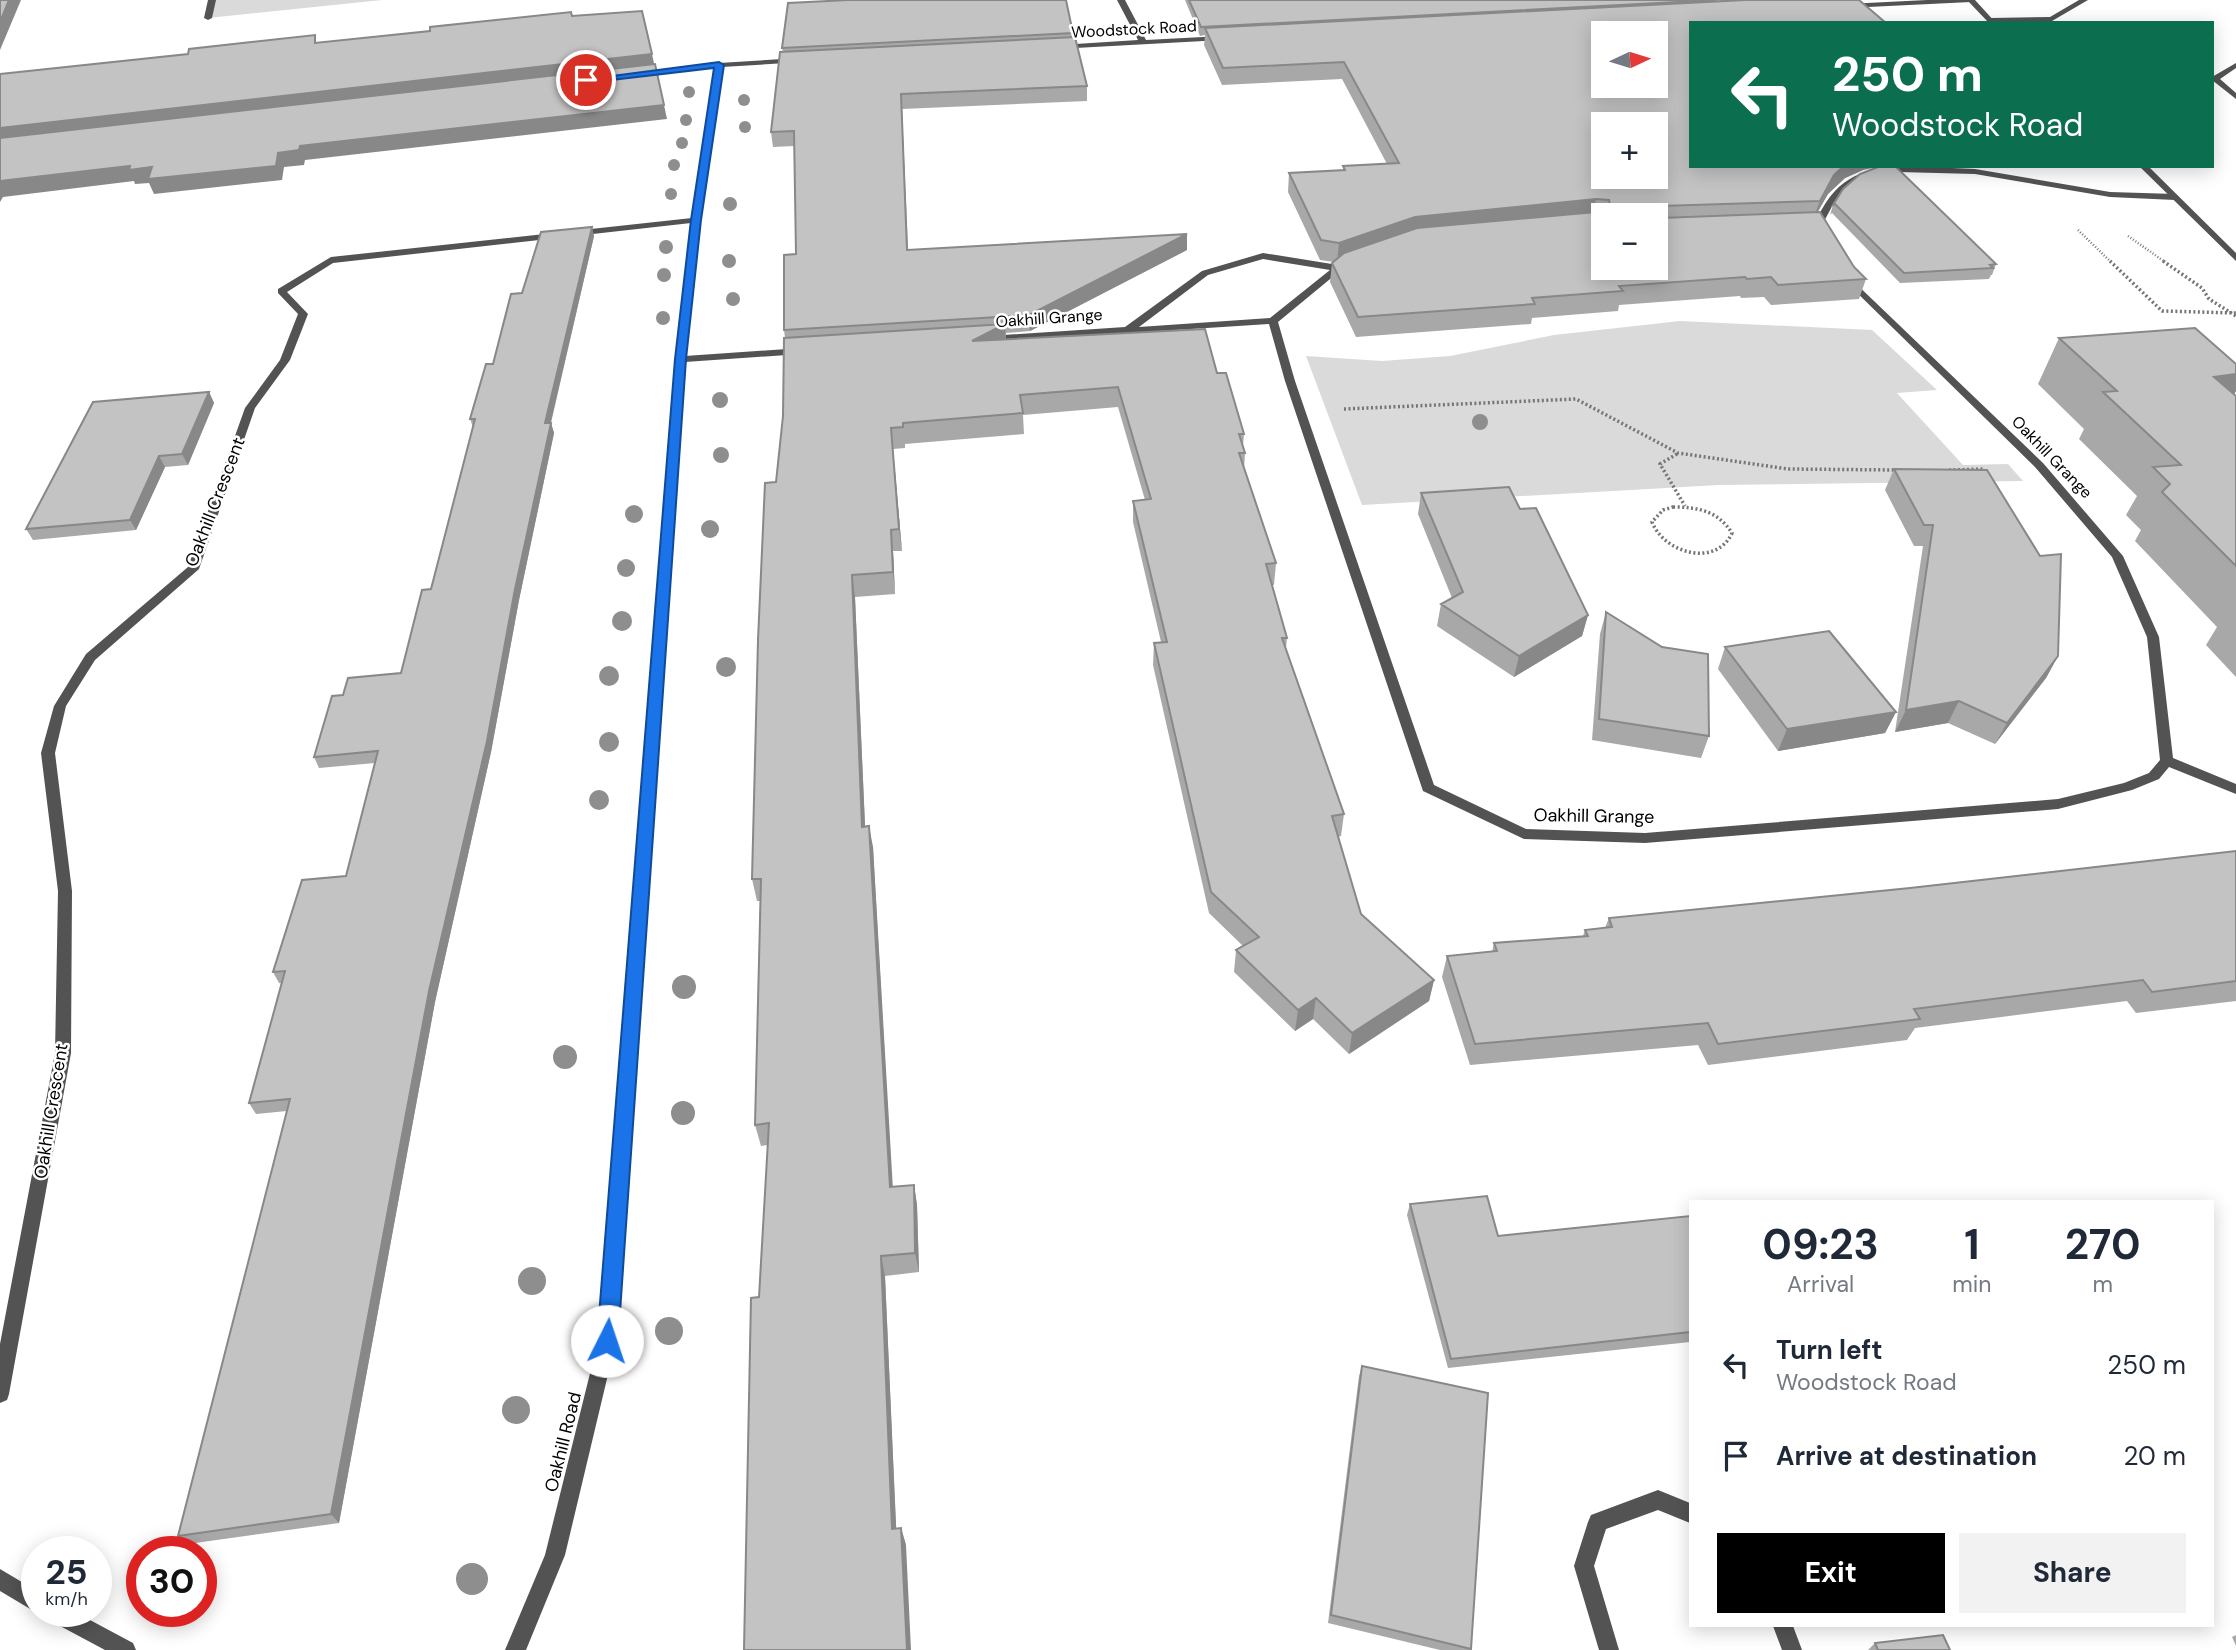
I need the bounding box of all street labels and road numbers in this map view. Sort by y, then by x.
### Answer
street label: Woodstock Road [1071,15,1197,43]
street label: Oakhill Grange [995,304,1103,332]
street label: Oakhill Grange [2007,411,2097,503]
street label: Oakhill Crescent [179,434,251,570]
street label: Oakhill Grange [1533,803,1655,829]
street label: Oakhill Crescent [28,1042,74,1180]
street label: Oakhill Road [539,1390,587,1494]

